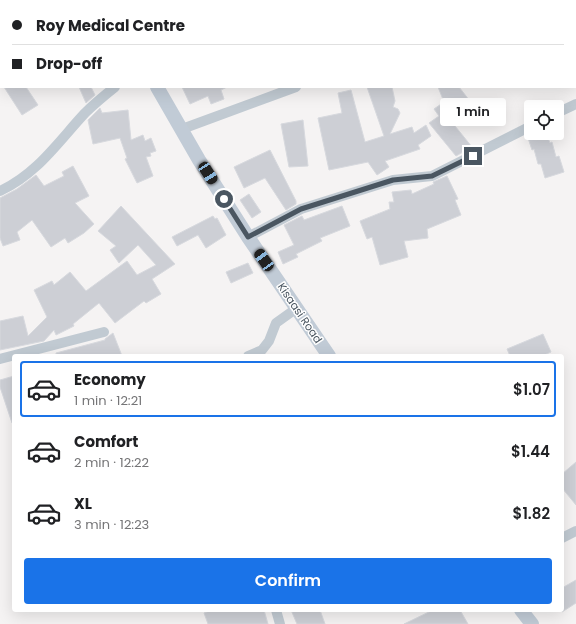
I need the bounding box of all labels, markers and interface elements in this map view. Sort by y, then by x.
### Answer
text: Roy Medical Centre [36,15,185,36]
text: Drop-off [36,53,102,74]
callout: 1 min [440,98,506,126]
map controls [524,100,564,140]
button: locate [524,100,564,140]
text: 1 min [456,102,490,121]
route end [464,147,482,165]
car [196,160,220,186]
route start [215,190,233,208]
car [252,247,276,273]
street label: Kisaasi Road [274,280,326,346]
text: Economy [74,369,146,390]
icon: car [26,371,62,407]
text: $1.07 [513,379,550,400]
text: 1 min · 12:21 [74,391,142,410]
text: Comfort [74,431,138,452]
icon: car [26,433,62,469]
text: $1.44 [511,441,550,462]
text: 2 min · 12:22 [74,453,149,472]
text: XL [74,493,92,514]
icon: car [26,495,62,531]
text: $1.82 [513,503,550,524]
text: 3 min · 12:23 [74,515,149,534]
button: Confirm [24,558,552,604]

